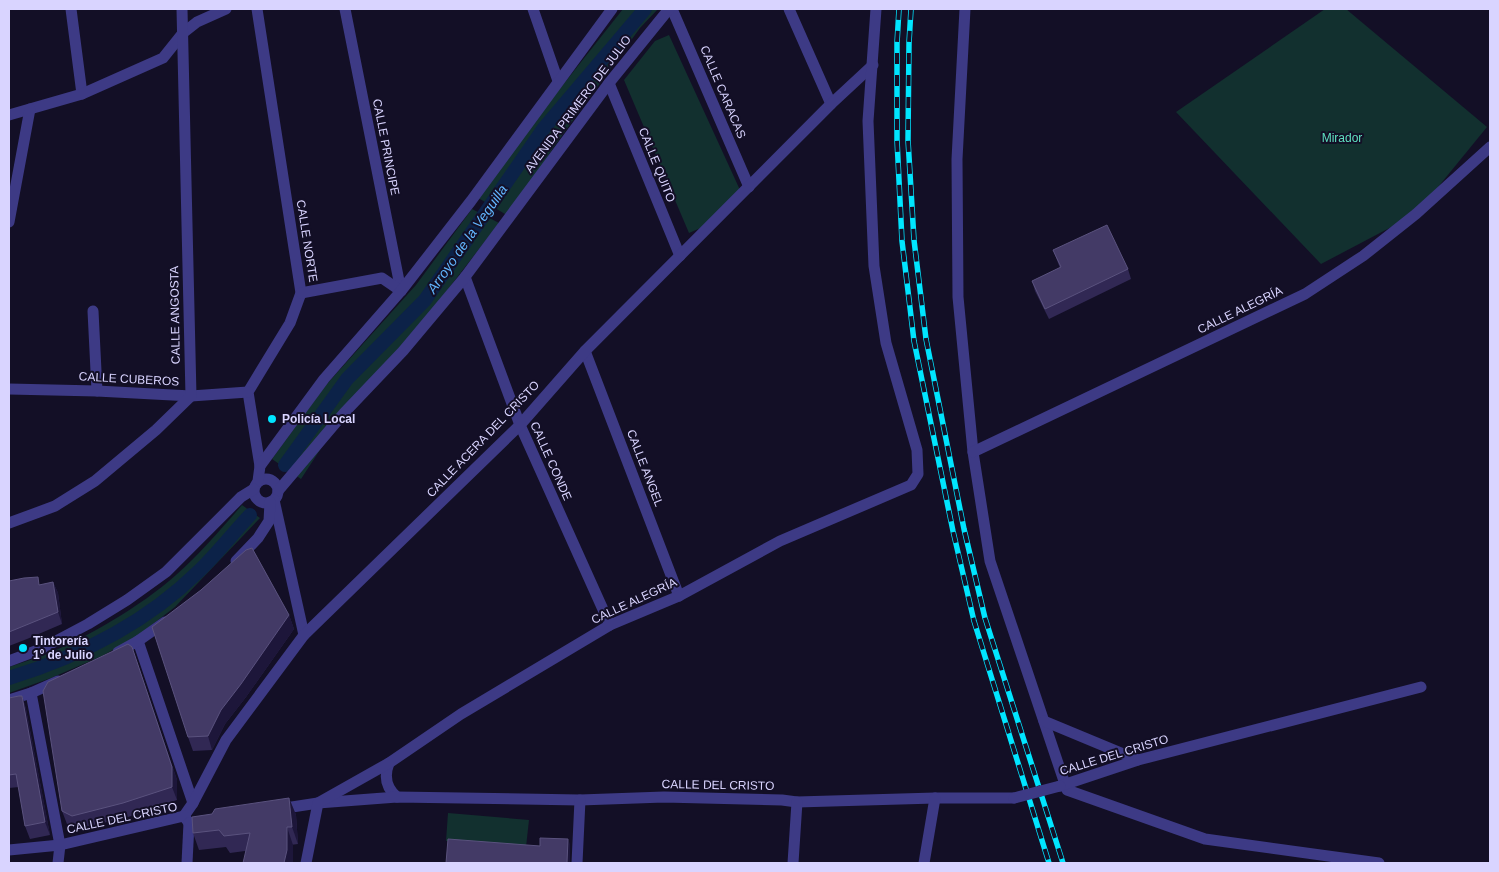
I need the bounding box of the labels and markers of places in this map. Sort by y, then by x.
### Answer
place label: Policía Local [282,412,355,426]
marker: Policía Local [266,413,278,425]
place label: Tintorería 1º de Julio [33,634,93,662]
marker: Tintorería 1º de Julio [17,642,29,654]

